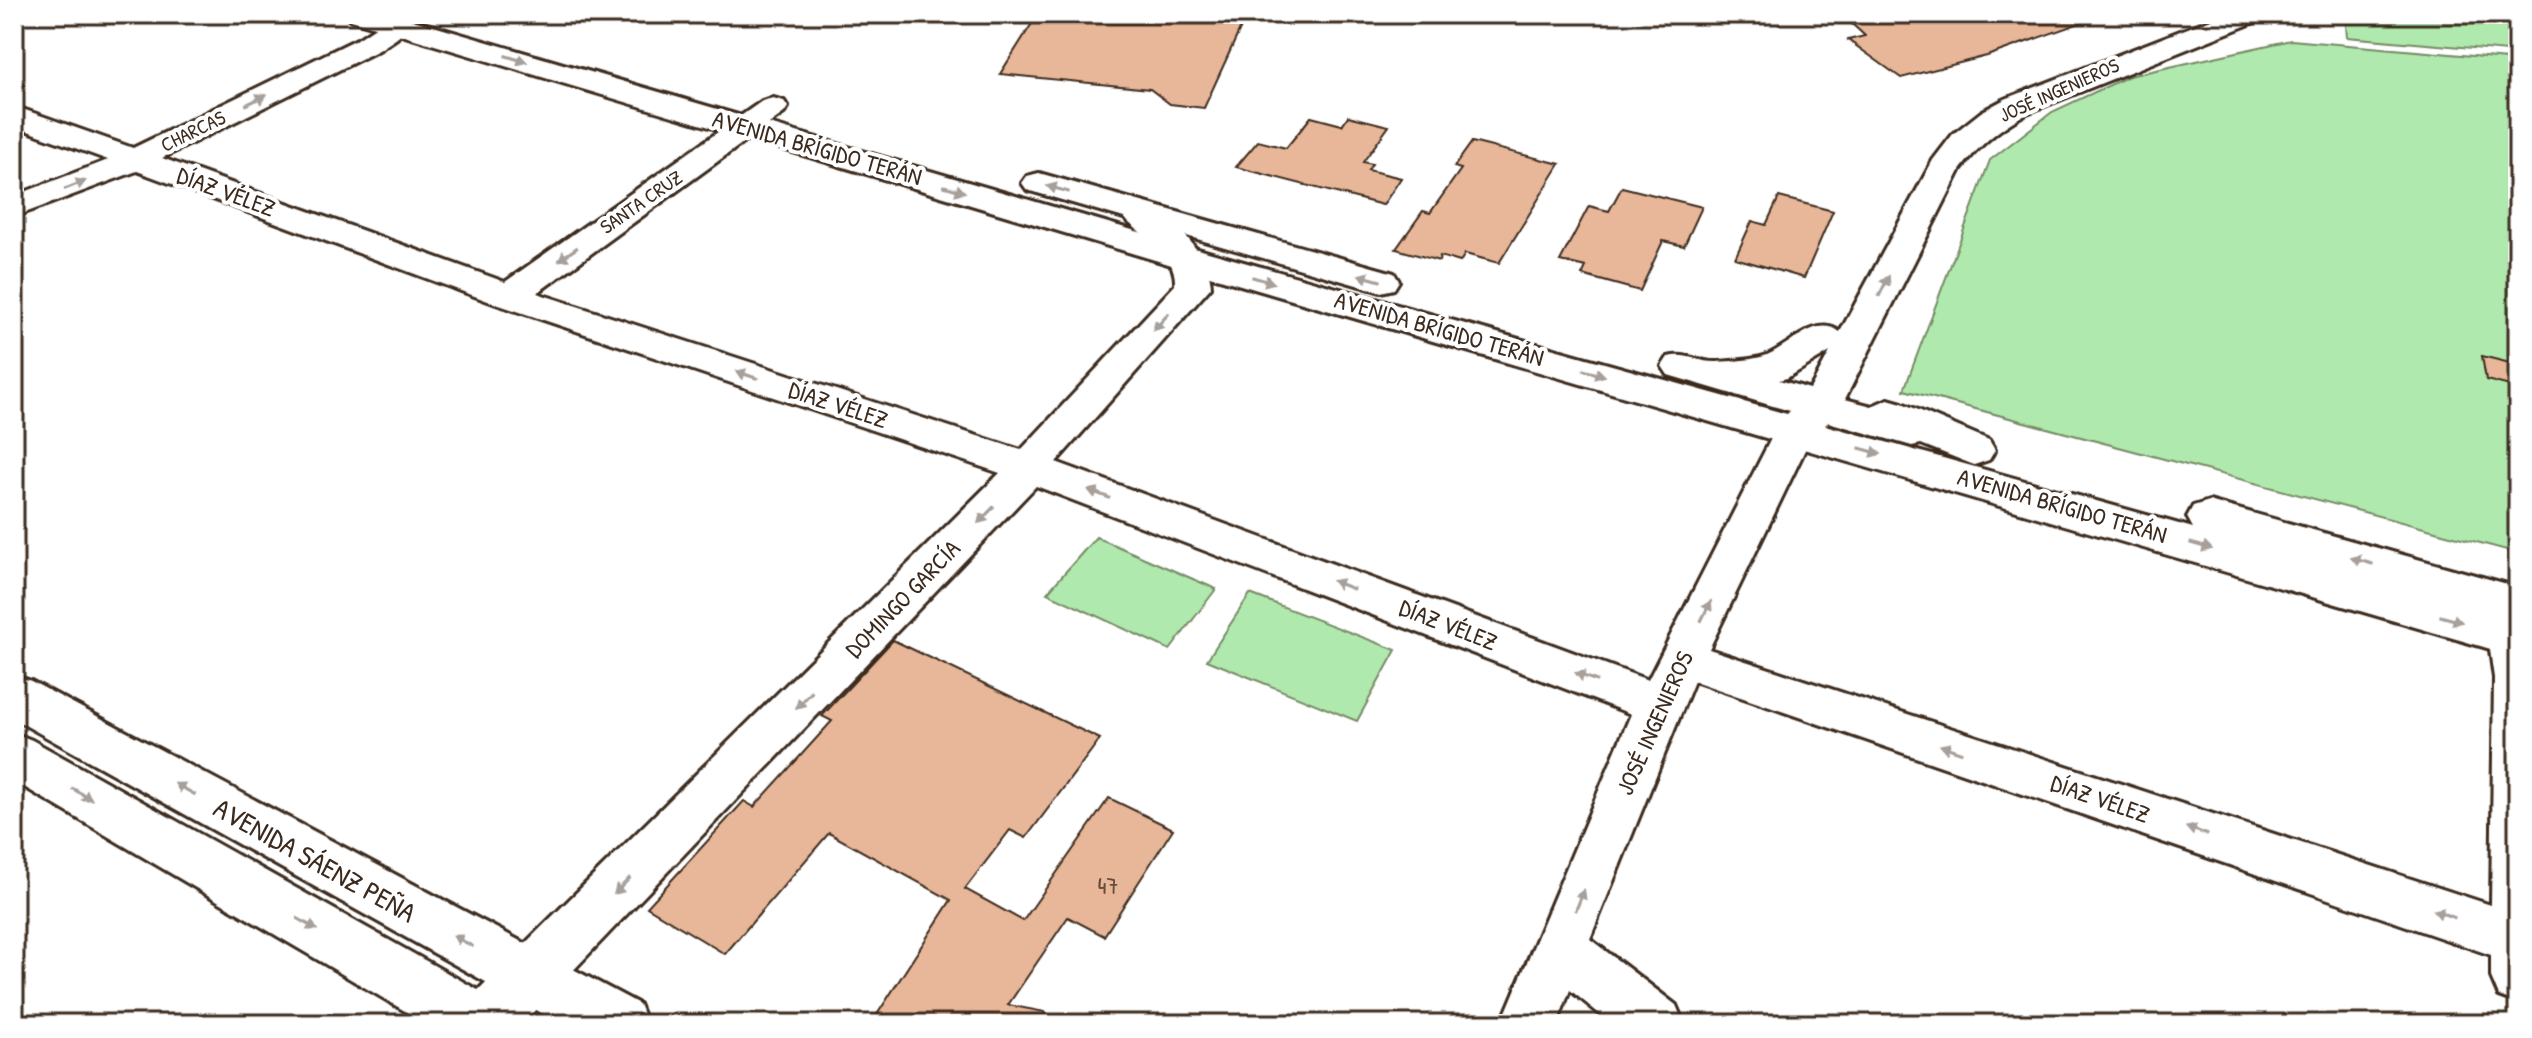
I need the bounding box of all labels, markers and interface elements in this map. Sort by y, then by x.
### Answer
street label: JOSÉ INGENIEROS [1995,51,2123,128]
one-way arrow [505,53,529,66]
one-way arrow [244,93,267,107]
street label: AVENIDA BRÍGIDO TERÁN [709,102,926,192]
street label: CHARCAS [156,103,230,158]
street label: DÍAZ VÉLEZ [173,159,280,224]
street label: SANTA CRUZ [594,163,687,240]
one-way arrow [63,178,87,191]
one-way arrow [1045,182,1069,195]
one-way arrow [942,183,966,196]
one-way arrow [557,245,578,261]
one-way arrow [1357,271,1381,284]
one-way arrow [1251,274,1276,286]
one-way arrow [1877,274,1891,297]
street label: AVENIDA BRÍGIDO TERÁN [1331,283,1548,373]
one-way arrow [1152,313,1170,332]
one-way arrow [1583,367,1607,380]
one-way arrow [735,368,759,380]
street label: DÍAZ VÉLEZ [785,373,892,435]
one-way arrow [1859,445,1883,458]
street label: AVENIDA BRÍGIDO TERÁN [1954,460,2171,550]
one-way arrow [1087,487,1111,500]
one-way arrow [977,505,995,524]
street label: DOMINGO GARCÍA [838,532,967,664]
one-way arrow [2188,541,2213,553]
one-way arrow [2350,554,2375,566]
one-way arrow [1331,578,1355,591]
street label: DÍAZ VÉLEZ [1395,591,1502,657]
one-way arrow [1700,599,1713,622]
one-way arrow [2438,613,2463,625]
street label: JOSÉ INGENIEROS [1608,646,1700,800]
one-way arrow [1574,670,1598,682]
one-way arrow [795,690,813,709]
one-way arrow [1939,742,1963,754]
street label: DÍAZ VÉLEZ [2047,766,2154,830]
one-way arrow [174,782,197,796]
one-way arrow [70,787,93,801]
street label: AVENIDA SÁENZ PEÑA [207,789,423,931]
one-way arrow [2185,825,2209,837]
house number: 47 [1098,869,1118,901]
one-way arrow [613,876,631,895]
one-way arrow [1574,888,1587,912]
one-way arrow [2432,907,2456,919]
one-way arrow [296,917,318,931]
one-way arrow [451,934,474,948]

